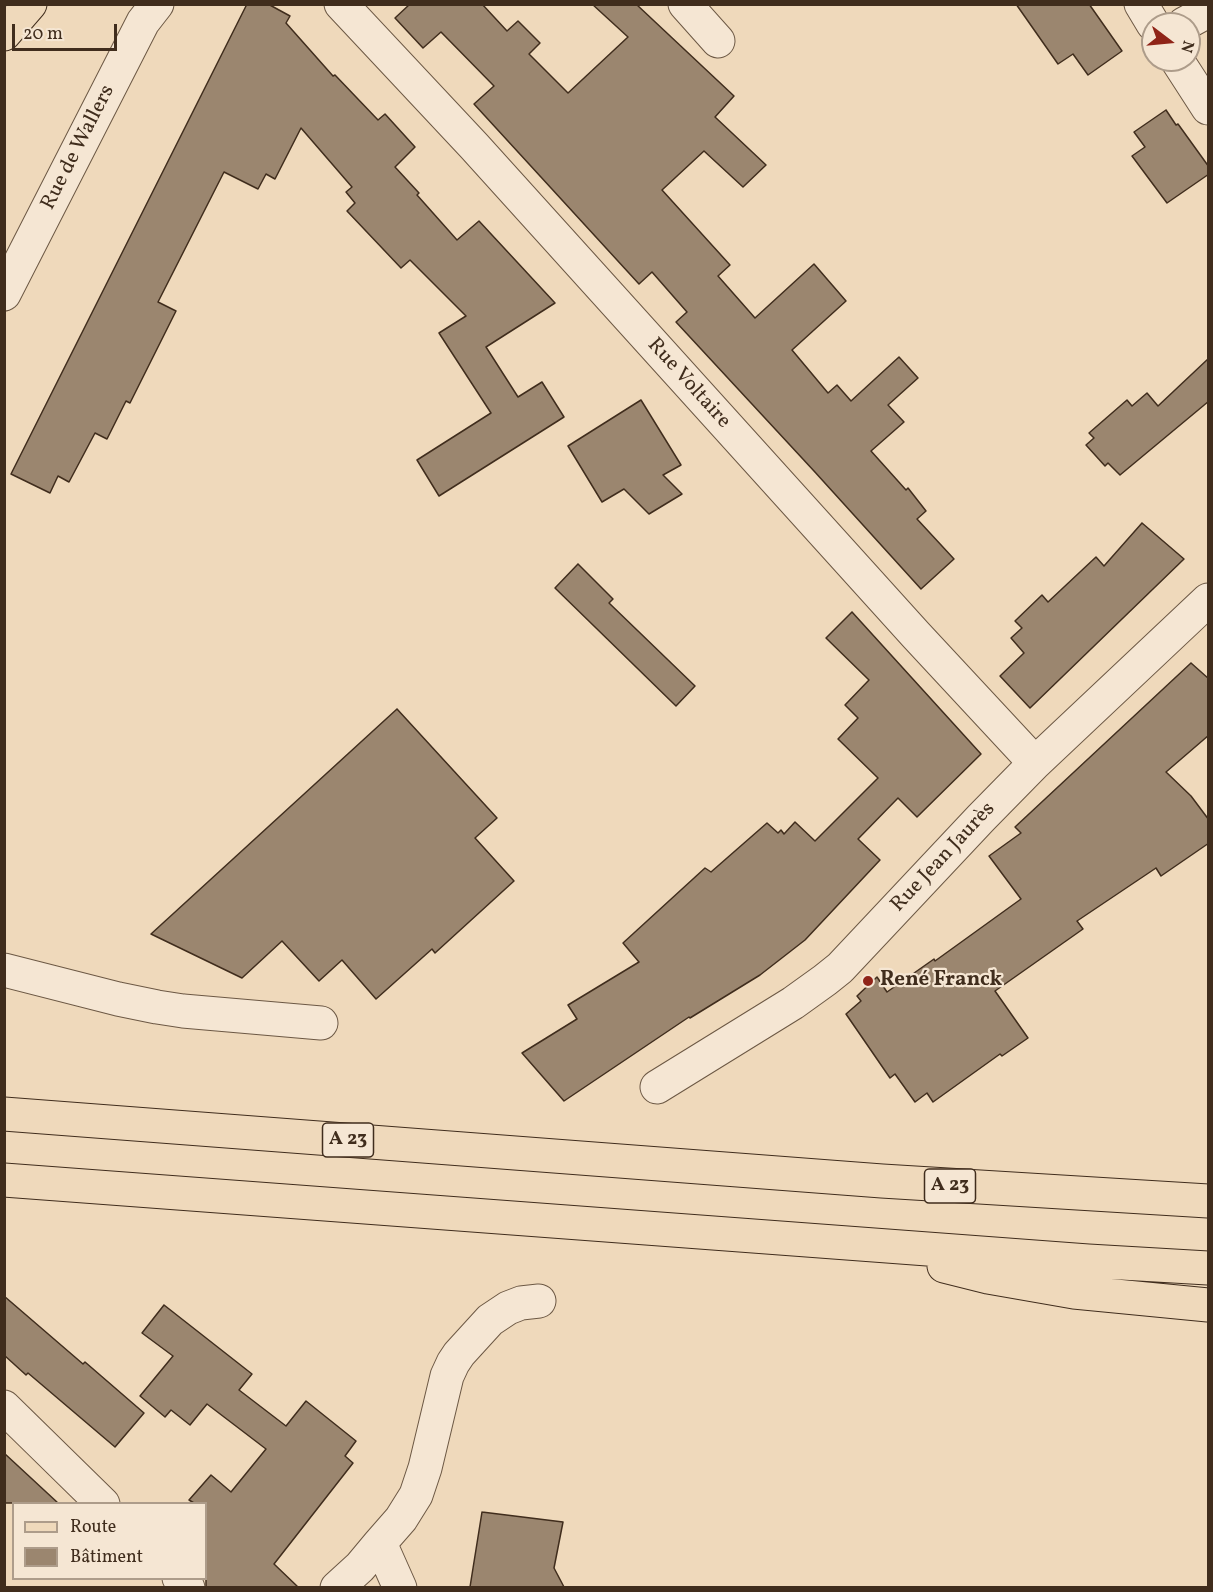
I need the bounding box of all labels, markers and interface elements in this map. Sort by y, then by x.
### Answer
scale bar [15,12,120,50]
north arrow [1141,12,1201,72]
text: 20 m [23,22,63,47]
text: N [1174,38,1199,55]
street label: Rue de Wallers [37,81,121,215]
street label: Rue Voltaire [641,334,735,434]
street label: Rue Jean Jaurès [887,798,1001,918]
place label: René Franck [880,968,1002,994]
marker: René Franck [861,974,875,988]
road number: A 23 [322,1123,374,1157]
road number: A 23 [924,1169,976,1203]
legend [12,1502,207,1580]
text: Route [70,1515,116,1540]
text: Bâtiment [70,1545,143,1570]

